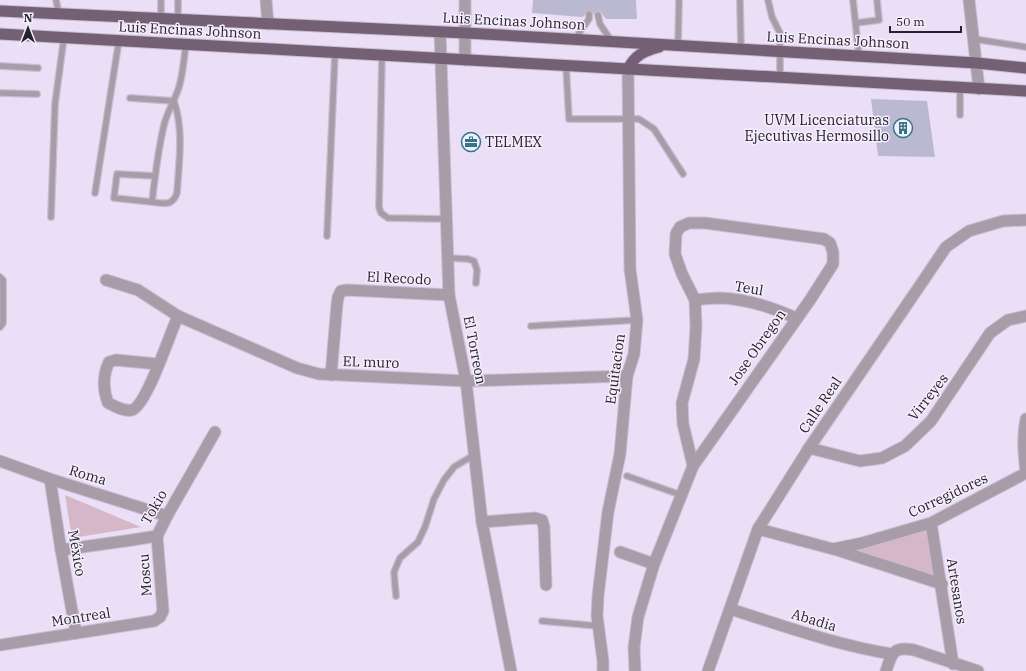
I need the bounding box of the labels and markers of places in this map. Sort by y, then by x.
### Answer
place label: UVM Licenciaturas Ejecutivas Hermosillo [745,111,889,145]
building icon: UVM Licenciaturas Ejecutivas Hermosillo [892,117,914,139]
office icon: TELMEX [460,131,482,153]
place label: TELMEX [485,133,543,151]

